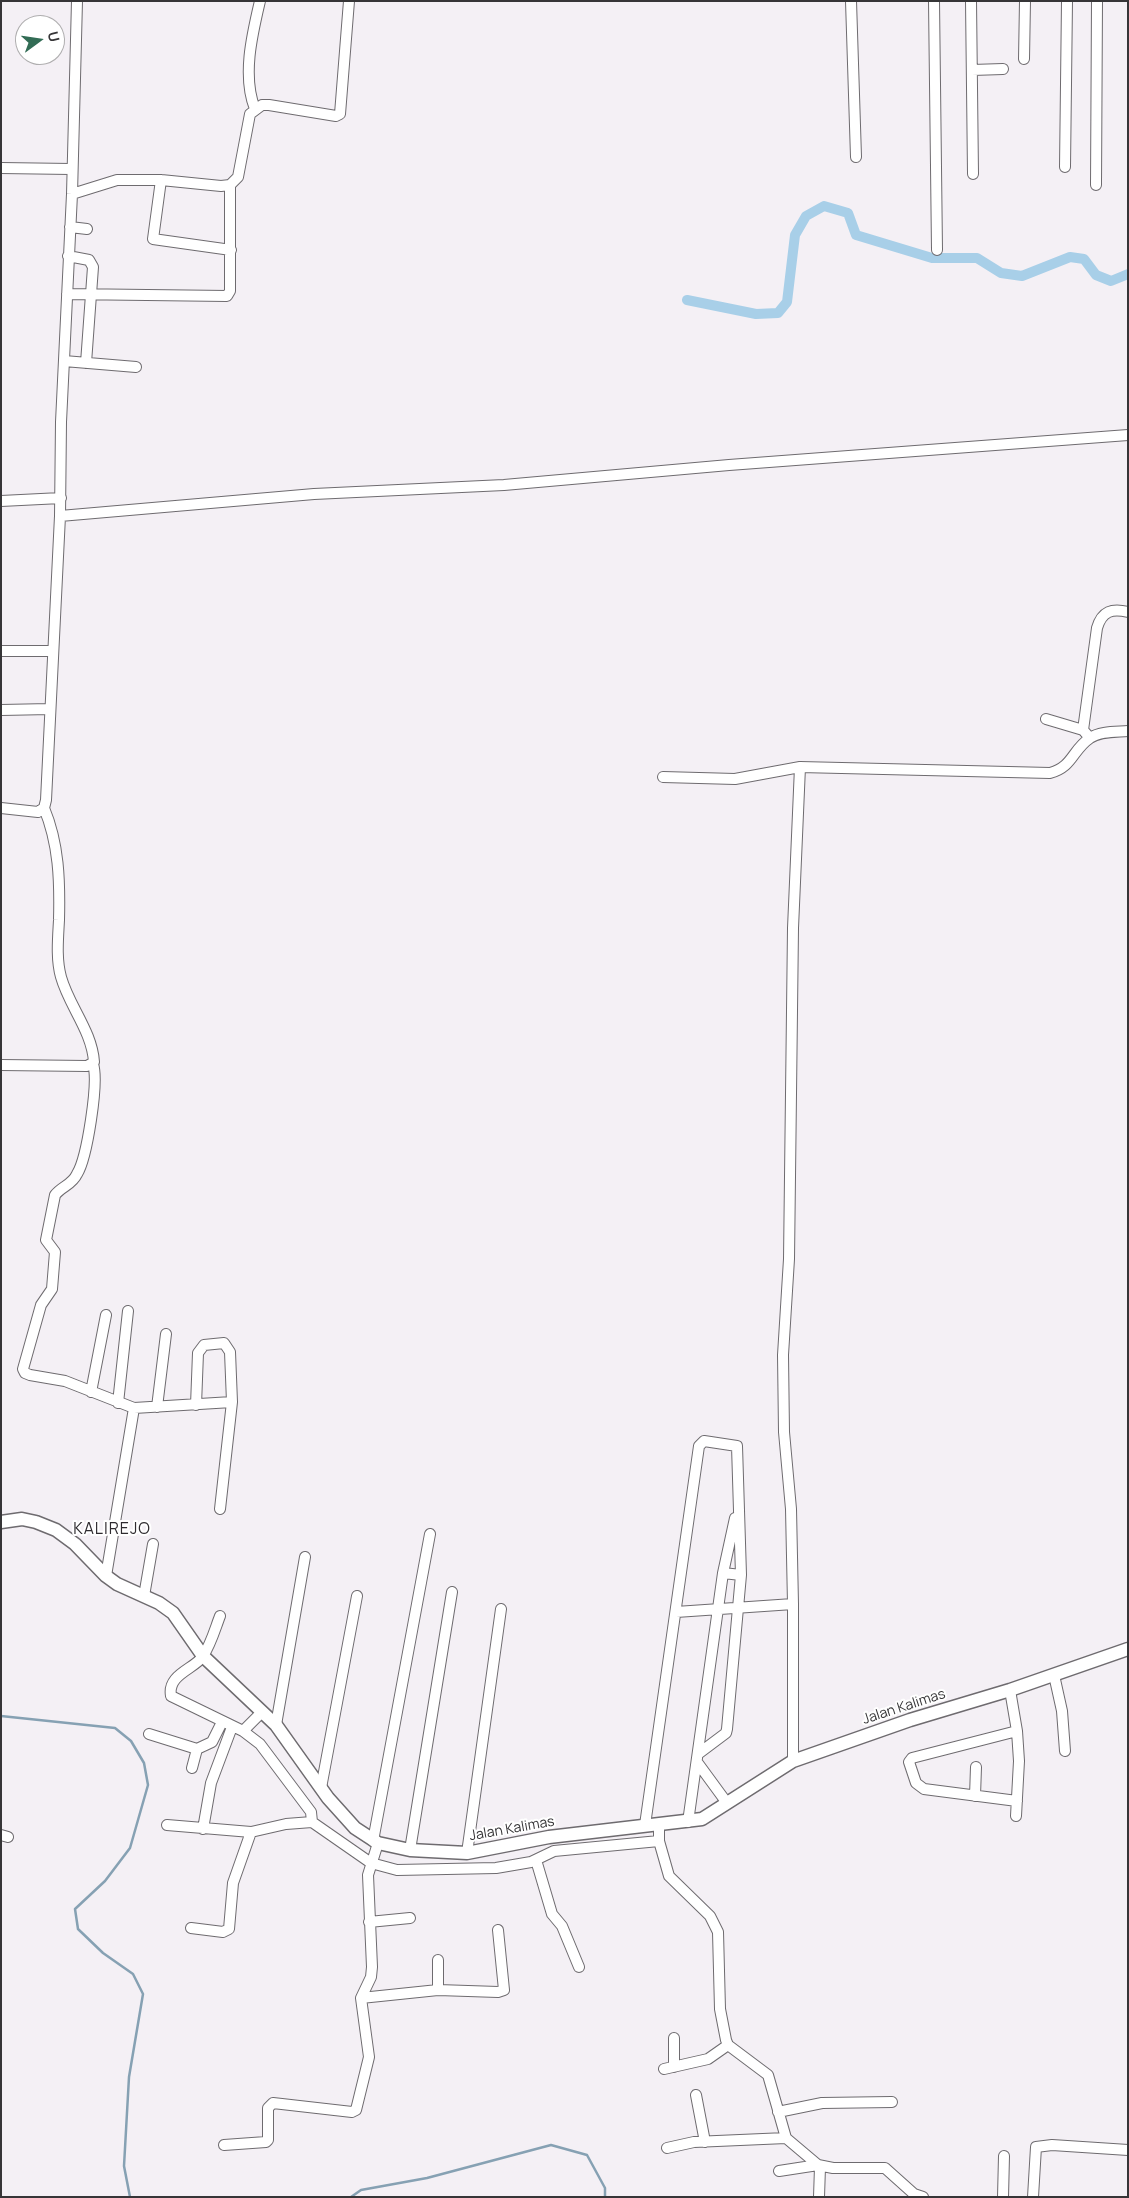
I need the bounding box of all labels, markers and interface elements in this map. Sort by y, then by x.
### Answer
north arrow [15,15,65,65]
text: U [44,29,65,44]
district label: KALIREJO [72,1520,152,1540]
street label: Jalan Kalimas [860,1686,948,1728]
street label: Jalan Kalimas [468,1813,556,1845]

